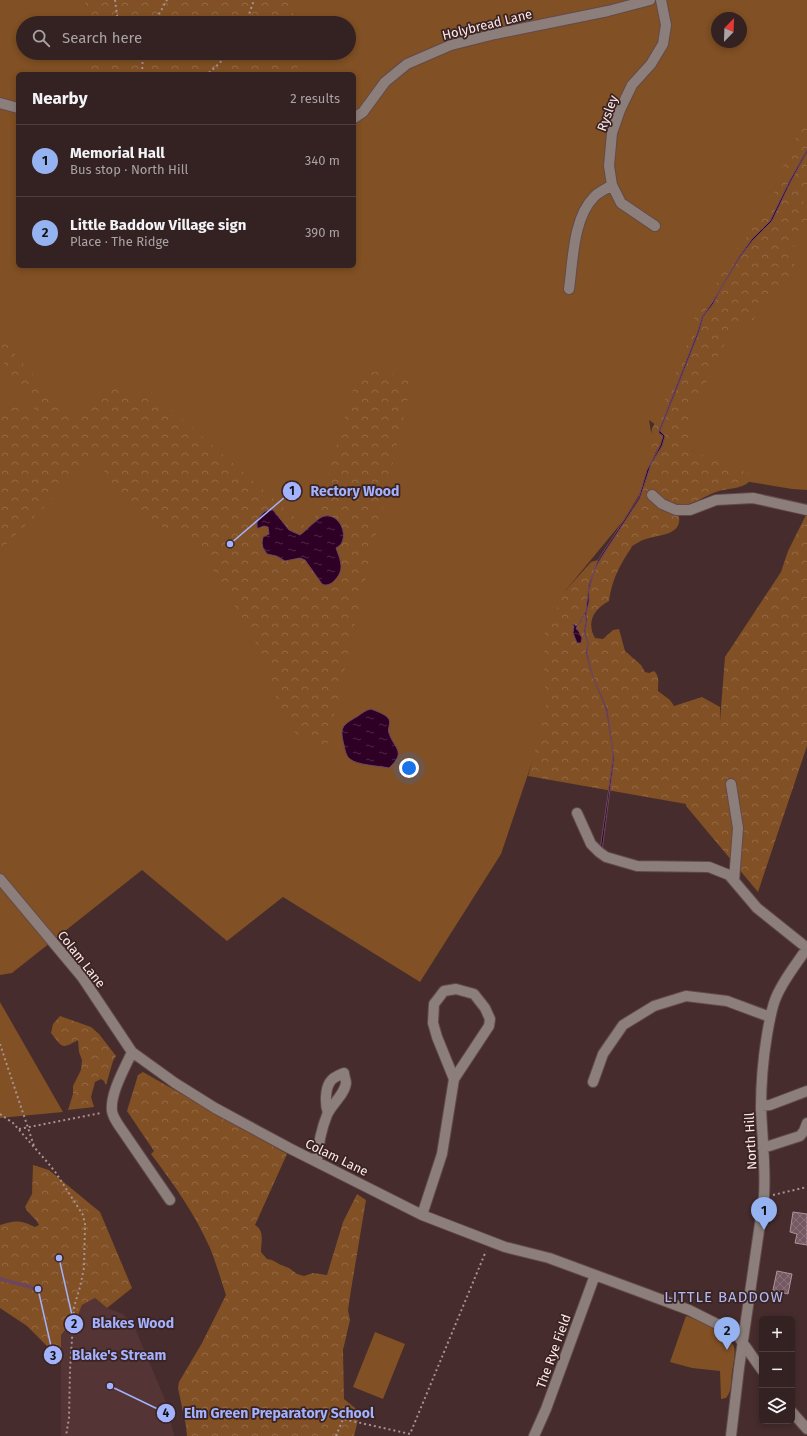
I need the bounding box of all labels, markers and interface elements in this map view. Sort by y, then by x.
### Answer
street label: Holybread Lane [441,6,534,43]
north arrow [711,12,747,48]
search box [16,16,356,60]
icon: search [30,27,52,49]
text: Search here [62,29,142,47]
text: Nearby [32,88,87,109]
text: 2 results [290,91,340,106]
street label: Rysley [594,92,621,133]
text: Memorial Hall [70,144,165,162]
text: 1 [42,153,48,168]
text: 340 m [305,153,340,168]
text: Bus stop · North Hill [70,162,188,177]
text: Little Baddow Village sign [70,216,246,234]
text: 2 [42,225,48,240]
text: 390 m [305,225,340,240]
text: Place · The Ridge [70,234,169,249]
callout: Rectory Wood [282,478,407,504]
text: Rectory Wood [311,483,399,500]
text: 1 [289,484,295,498]
your location [399,758,419,778]
street label: Colam Lane [55,928,108,991]
street label: North Hill [741,1112,759,1170]
street label: Colam Lane [303,1136,371,1179]
pin: 1 [751,1197,777,1230]
district label: LITTLE BADDOW [664,1288,784,1306]
callout: Blakes Wood [64,1311,183,1337]
street label: The Rye Field [533,1312,574,1390]
text: Blakes Wood [92,1315,174,1332]
map controls [759,1316,795,1424]
button: + [759,1316,795,1352]
text: 2 [71,1317,77,1331]
pin: 2 [714,1317,740,1350]
callout: Blake's Stream [43,1342,174,1368]
text: Blake's Stream [72,1347,166,1364]
text: 3 [49,1349,56,1363]
button: − [759,1352,795,1388]
button: layers [759,1388,795,1424]
callout: Elm Green Preparatory School [156,1400,382,1426]
text: Elm Green Preparatory School [184,1405,375,1422]
text: 4 [163,1406,170,1420]

